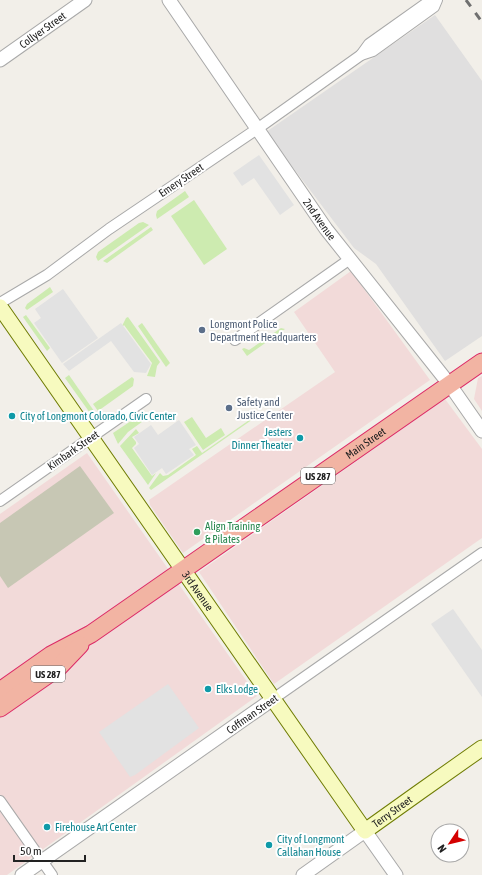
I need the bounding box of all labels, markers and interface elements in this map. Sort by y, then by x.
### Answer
street label: Collyer Street [17,9,68,51]
street label: Emery Street [156,161,206,199]
street label: 2nd Avenue [301,196,338,242]
place label: Longmont Police Department Headquarters [210,318,316,343]
marker: Longmont Police Department Headquarters [197,325,207,335]
place label: Safety and Justice Center [237,396,293,421]
marker: Safety and Justice Center [224,403,234,413]
place label: City of Longmont Colorado, Civic Center [20,410,177,422]
marker: City of Longmont Colorado, Civic Center [7,411,17,421]
street label: Main Street [343,425,388,461]
place label: Jesters Dinner Theater [232,426,293,451]
street label: Kimbark Street [45,428,101,472]
marker: Jesters Dinner Theater [295,433,305,443]
road number: US 287 [301,468,335,484]
place label: Align Training & Pilates [205,520,260,545]
marker: Align Training & Pilates [192,527,202,537]
street label: 3rd Avenue [180,569,216,613]
road number: US 287 [31,666,65,682]
place label: Elks Lodge [216,683,258,695]
marker: Elks Lodge [203,684,213,694]
street label: Coffman Street [224,692,280,736]
street label: Terry Street [370,793,414,830]
place label: Firehouse Art Center [55,821,137,833]
marker: Firehouse Art Center [42,822,52,832]
north arrow [430,823,470,863]
place label: City of Longmont Callahan House [277,833,345,858]
scale bar [14,837,85,863]
marker: City of Longmont Callahan House [264,840,274,850]
text: N [435,843,449,855]
text: 50 m [20,844,42,858]

